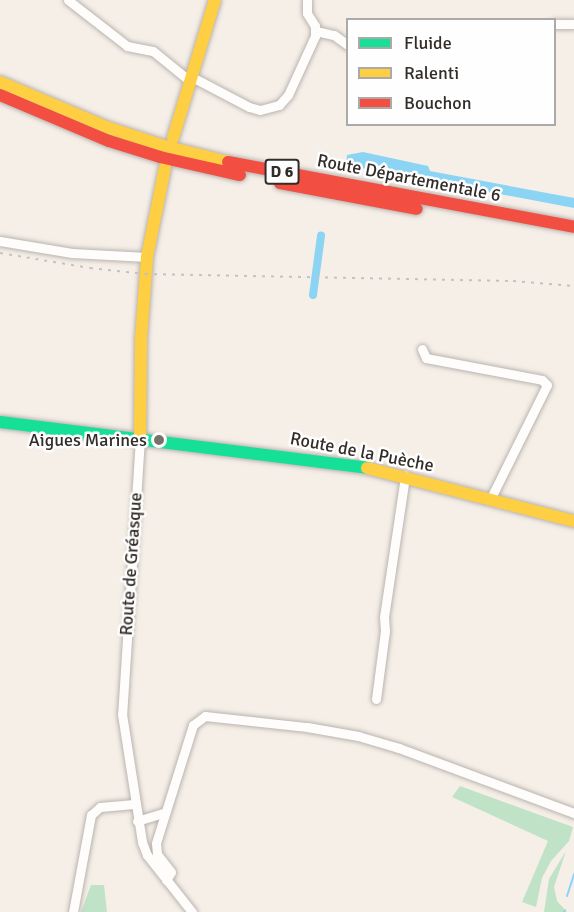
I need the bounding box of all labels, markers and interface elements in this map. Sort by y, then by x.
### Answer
legend [346,18,556,126]
text: Fluide [404,32,452,54]
text: Ralenti [404,62,459,84]
text: Bouchon [404,92,472,114]
street label: Route Départementale 6 [315,150,503,206]
road number: D 6 [264,159,300,185]
street label: Route de la Puèche [288,427,436,477]
place label: Aigues Marines [29,429,147,451]
marker: Aigues Marines [152,433,166,447]
street label: Route de Gréasque [115,492,147,636]

